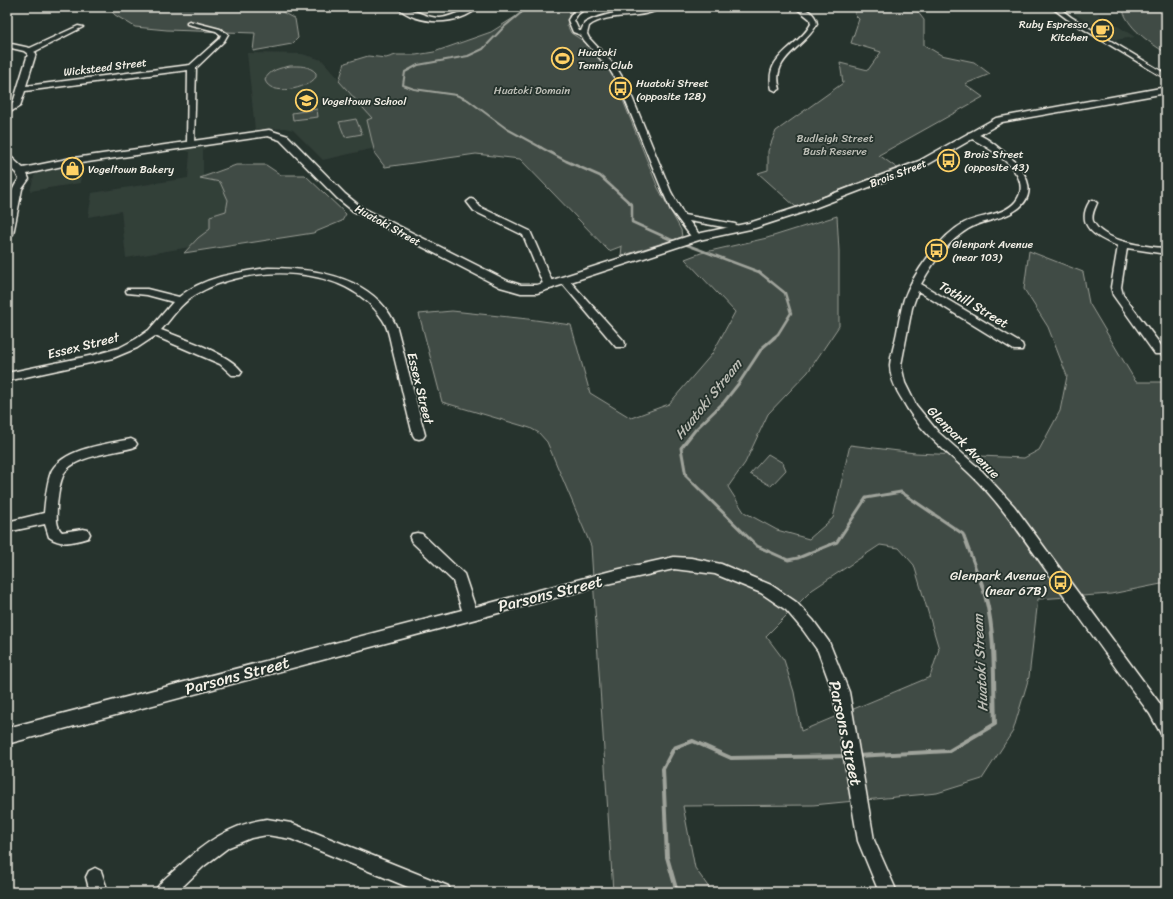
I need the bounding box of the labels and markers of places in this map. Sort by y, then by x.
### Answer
place label: Ruby Espresso Kitchen [1019,15,1088,47]
cafe icon: Ruby Espresso Kitchen [1090,17,1116,43]
place label: Huatoki Tennis Club [578,43,633,75]
sports icon: Huatoki Tennis Club [549,45,575,71]
place label: Huatoki Street (opposite 128) [636,74,709,106]
bus stop icon: Huatoki Street (opposite 128) [608,76,634,102]
school or university icon: Vogeltown School [293,88,319,114]
place label: Vogeltown School [322,92,407,111]
place label: Brois Street (opposite 43) [964,145,1029,177]
bus stop icon: Brois Street (opposite 43) [936,147,962,173]
shop icon: Vogeltown Bakery [59,156,85,182]
place label: Vogeltown Bakery [88,160,174,179]
place label: Glenpark Avenue (near 103) [952,235,1034,267]
bus stop icon: Glenpark Avenue (near 103) [923,237,949,263]
place label: Glenpark Avenue (near 67B) [950,564,1047,602]
bus stop icon: Glenpark Avenue (near 67B) [1048,569,1074,595]

